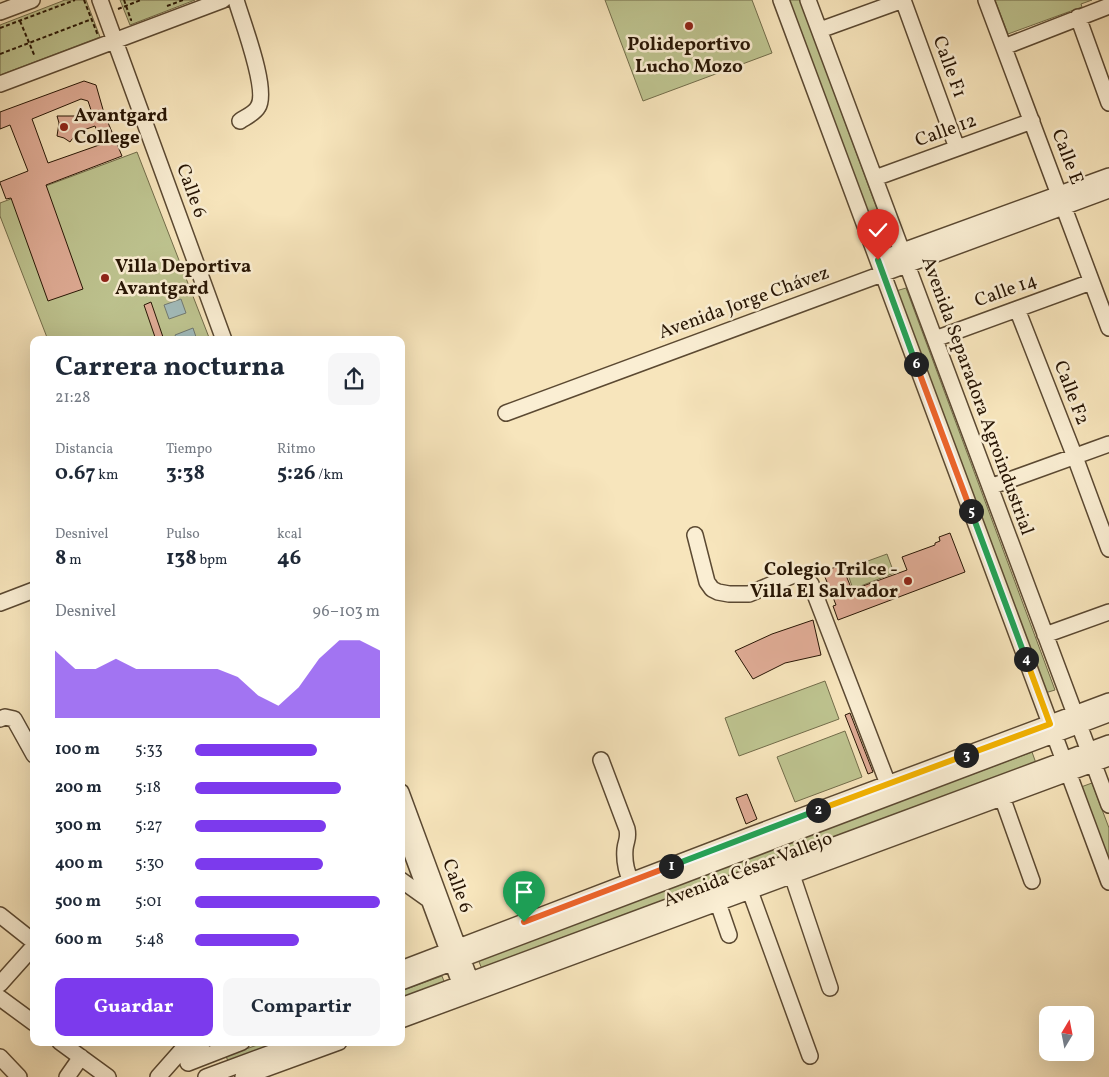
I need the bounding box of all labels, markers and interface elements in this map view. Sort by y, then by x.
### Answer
marker: Polideportivo Lucho Mozo [683,20,695,32]
place label: Polideportivo Lucho Mozo [627,32,751,80]
street label: Calle F1 [926,32,972,102]
place label: Avantgard College [74,103,168,151]
street label: Calle 12 [912,108,980,154]
marker: Avantgard College [58,121,70,133]
street label: Calle E [1045,126,1089,188]
street label: Calle 6 [169,160,213,222]
pin [857,209,899,260]
icon: check [864,216,892,244]
street label: Avenida Separadora Agroindustrial [914,253,1040,539]
place label: Villa Deportiva Avantgard [115,254,251,302]
street label: Avenida Jorge Chávez [655,260,833,346]
street label: Calle 14 [971,268,1041,314]
marker: Villa Deportiva Avantgard [99,272,111,284]
text: Carrera nocturna [55,348,285,387]
pin: 6 [904,352,928,376]
button: share [328,353,380,405]
text: 6 [913,355,920,374]
street label: Calle F2 [1047,357,1095,429]
text: 21:28 [55,387,90,409]
text: Distancia [55,440,113,459]
text: Tiempo [166,440,212,459]
text: Ritmo [277,440,316,459]
text: 0.67 [55,459,95,488]
text: 3:38 [166,459,205,488]
text: 5:26 [277,459,316,488]
text: km [95,466,118,485]
text: /km [316,466,343,485]
pin: 5 [958,498,984,524]
text: 5 [968,502,975,521]
text: Desnivel [55,525,109,544]
text: Pulso [166,525,200,544]
text: kcal [277,525,302,544]
text: 8 [55,544,66,573]
text: 138 [166,544,197,573]
text: 46 [277,544,301,573]
text: m [66,551,82,570]
text: bpm [197,551,227,570]
place label: Colegio Trilce - Villa El Salvador [750,557,898,605]
marker: Colegio Trilce - Villa El Salvador [902,575,914,587]
text: Desnivel [55,601,116,623]
text: 96–103 m [312,601,380,623]
pin: 4 [1014,646,1038,672]
text: 4 [1022,650,1031,669]
text: 100 m [55,739,100,761]
text: 5:33 [135,739,163,761]
pin: 3 [954,742,978,768]
text: 3 [963,746,970,765]
text: 200 m [55,777,102,799]
text: 5:18 [135,777,161,799]
pin: 2 [806,798,830,822]
text: 2 [815,801,822,820]
text: 300 m [55,815,101,837]
text: 5:27 [135,815,162,837]
street label: Avenida César Vallejo [660,826,836,914]
text: 400 m [55,853,103,875]
text: 5:30 [135,853,164,875]
pin: 1 [658,854,684,878]
street label: Calle 6 [435,855,479,917]
text: 1 [669,857,674,876]
pin [503,871,545,922]
icon: arrive [510,878,538,906]
text: 500 m [55,891,101,913]
text: 5:01 [135,891,162,913]
text: 600 m [55,929,102,951]
text: 5:48 [135,929,164,951]
button: Guardar [55,978,213,1036]
button: Compartir [223,978,380,1036]
north arrow [1039,1006,1094,1061]
map controls [1039,1006,1094,1061]

